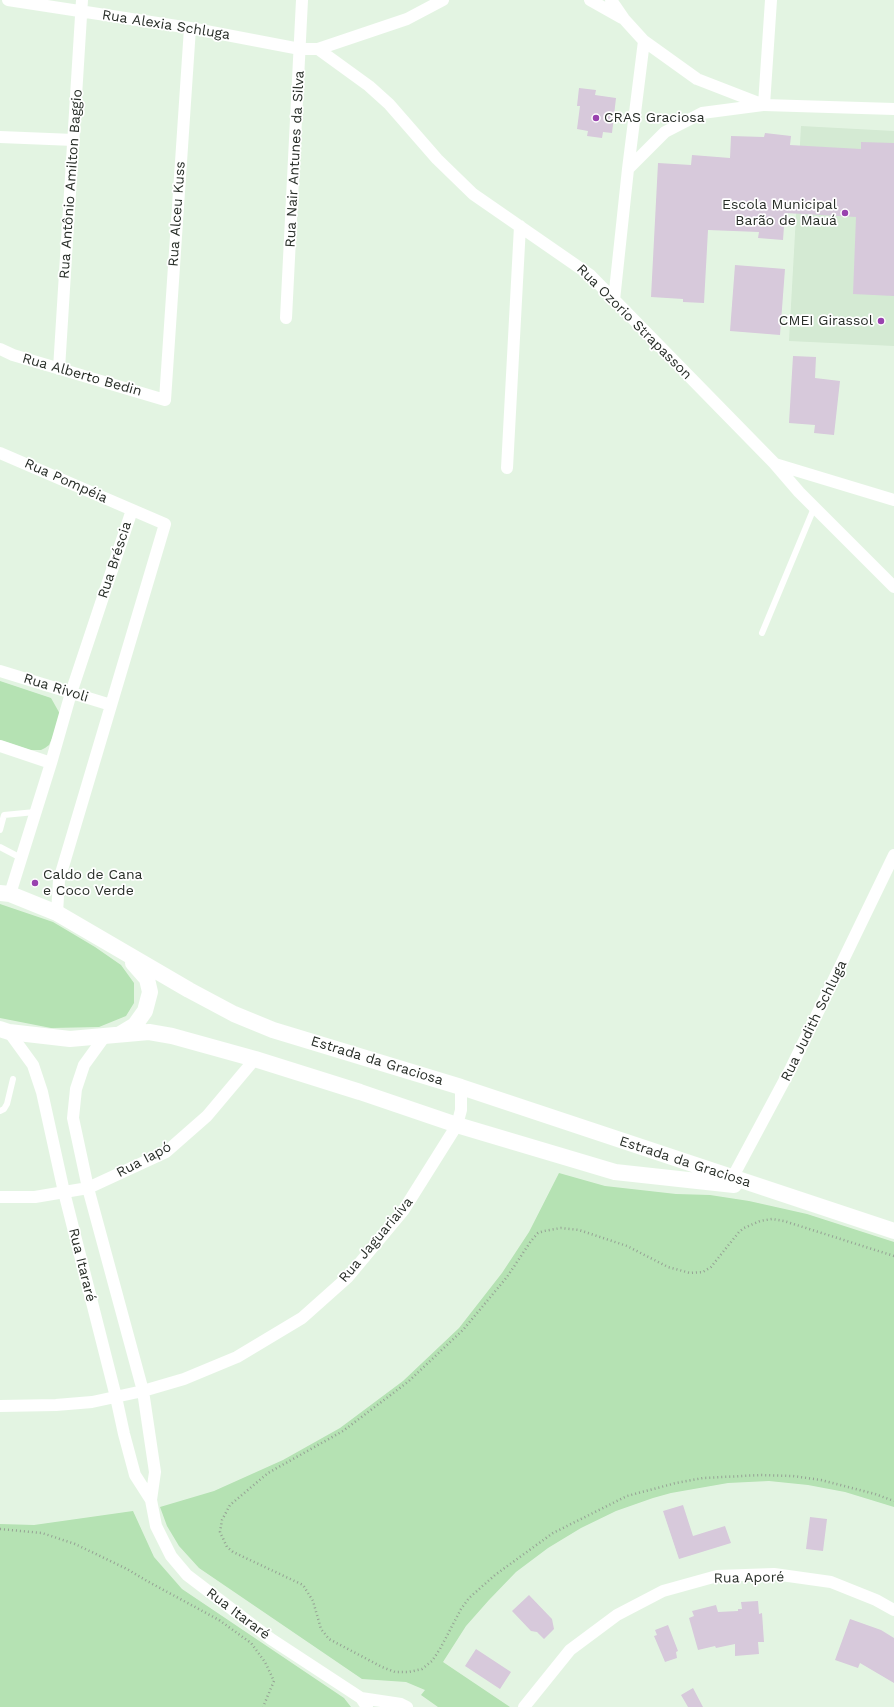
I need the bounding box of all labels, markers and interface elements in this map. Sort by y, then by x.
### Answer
street label: Rua Alexia Schluga [101,7,231,43]
street label: Rua Nair Antunes da Silva [282,70,308,248]
street label: Rua Antônio Amilton Baggio [56,89,86,279]
place label: CRAS Graciosa [604,110,705,126]
marker: CRAS Graciosa [591,113,601,123]
street label: Rua Alceu Kuss [165,161,189,267]
place label: Escola Municipal Barão de Mauá [722,197,837,230]
marker: Escola Municipal Barão de Mauá [840,208,850,218]
street label: Rua Ozorio Strapasson [573,261,695,383]
place label: CMEI Girassol [779,313,873,329]
marker: CMEI Girassol [876,316,886,326]
street label: Rua Alberto Bedin [20,350,144,400]
street label: Rua Pompéia [22,455,110,507]
street label: Rua Bréscia [95,519,135,601]
street label: Rua Rivoli [21,670,91,706]
place label: Caldo de Cana e Coco Verde [43,867,143,900]
marker: Caldo de Cana e Coco Verde [30,878,40,888]
street label: Rua Judith Schluga [777,958,851,1084]
street label: Estrada da Graciosa [309,1033,445,1089]
street label: Estrada da Graciosa [617,1133,753,1191]
street label: Rua Iapó [114,1139,174,1181]
street label: Rua Jaguariaíva [335,1194,417,1286]
street label: Rua Itararé [65,1226,99,1304]
street label: Rua Aporé [714,1569,784,1587]
street label: Rua Itararé [203,1585,273,1643]

